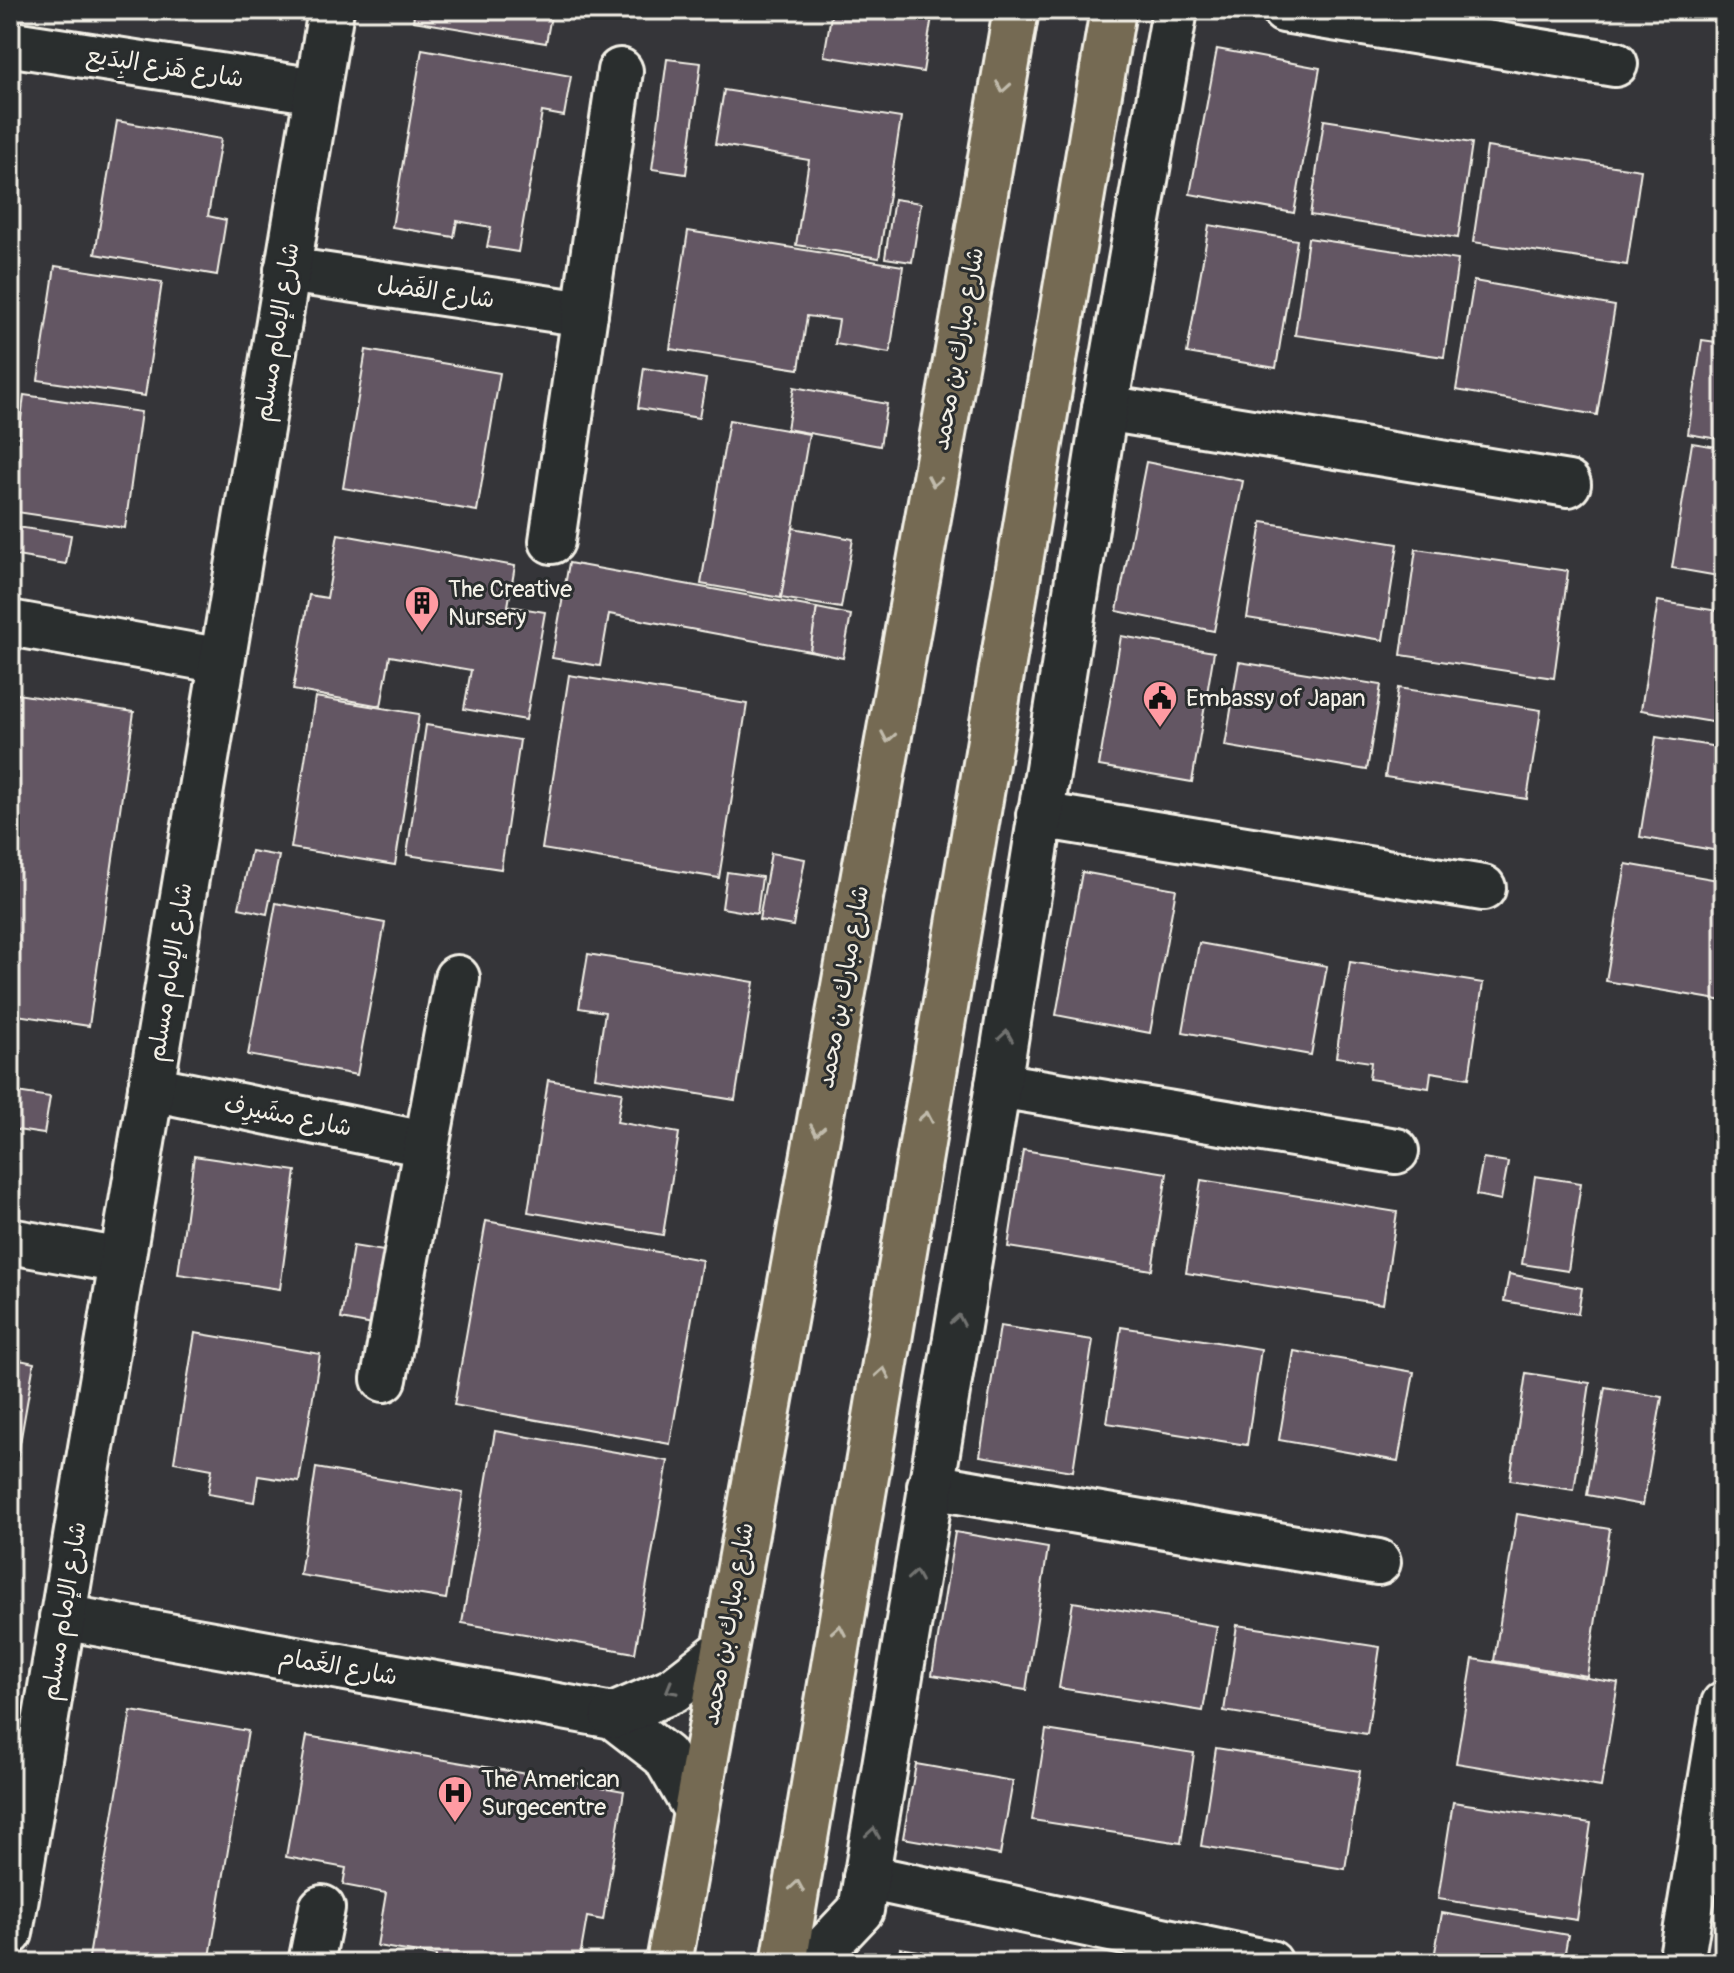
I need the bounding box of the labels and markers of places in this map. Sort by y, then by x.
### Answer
place label: The Creative Nursery [448,575,572,632]
building icon: The Creative Nursery [403,584,441,634]
public building icon: Embassy of Japan [1141,679,1179,729]
place label: Embassy of Japan [1186,684,1366,713]
place label: The American Surgecentre [481,1765,620,1822]
hospital icon: The American Surgecentre [436,1774,474,1824]

